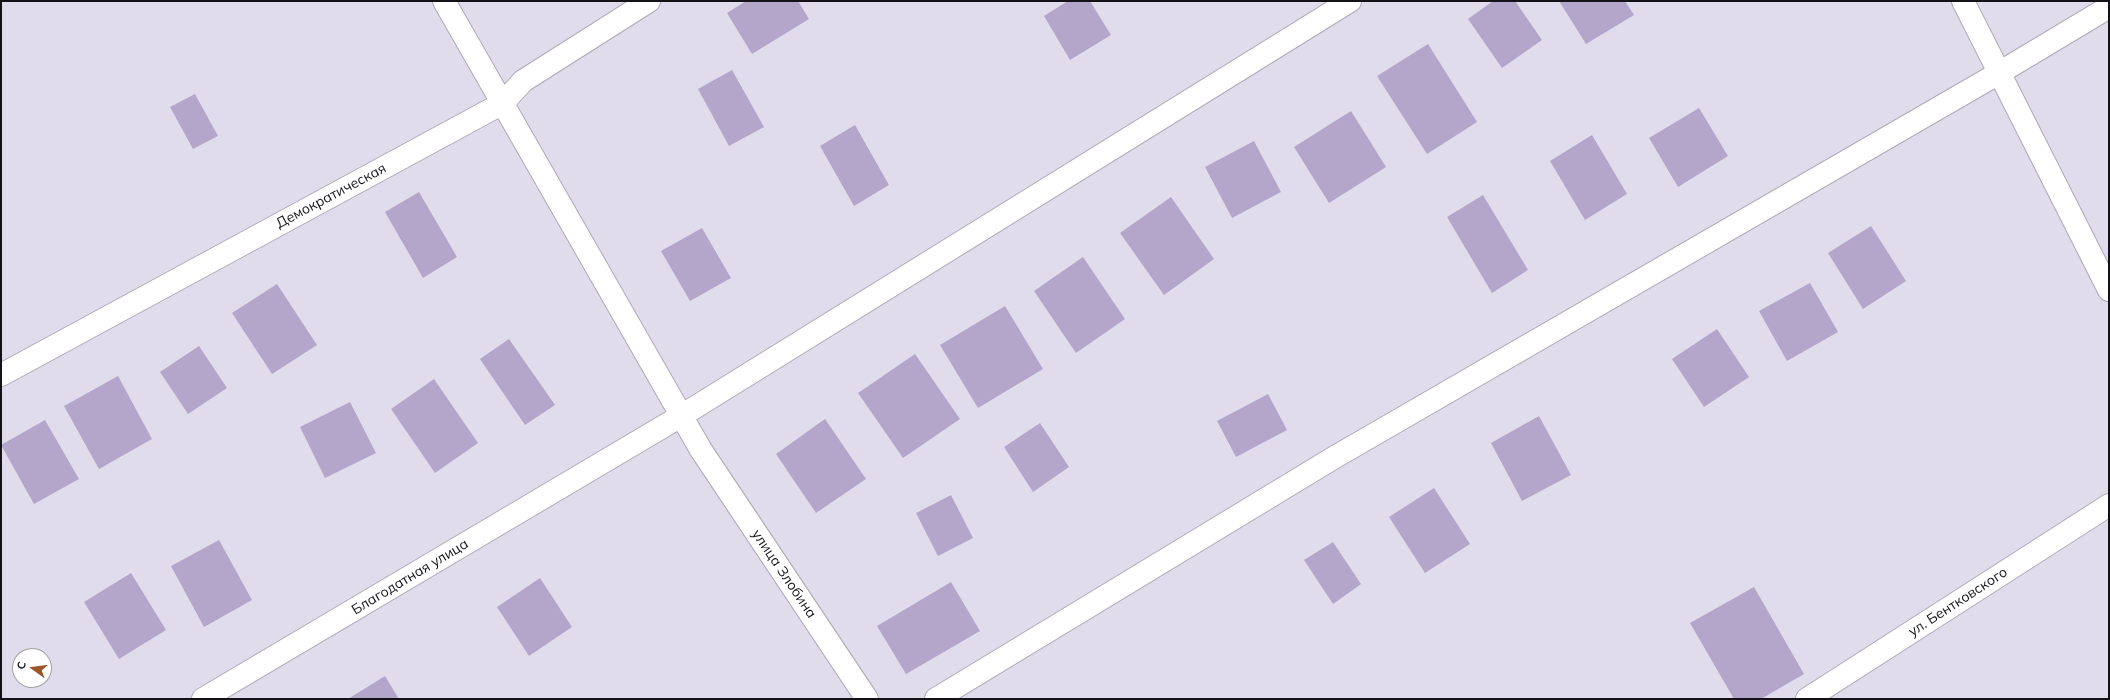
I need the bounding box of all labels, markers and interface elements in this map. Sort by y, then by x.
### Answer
street label: Демократическая [273,160,389,232]
street label: улица Злобина [748,526,820,622]
street label: Благодатная улица [349,536,471,618]
street label: ул. Бентковского [1905,564,2011,640]
north arrow [12,648,52,688]
text: С [14,660,29,671]

